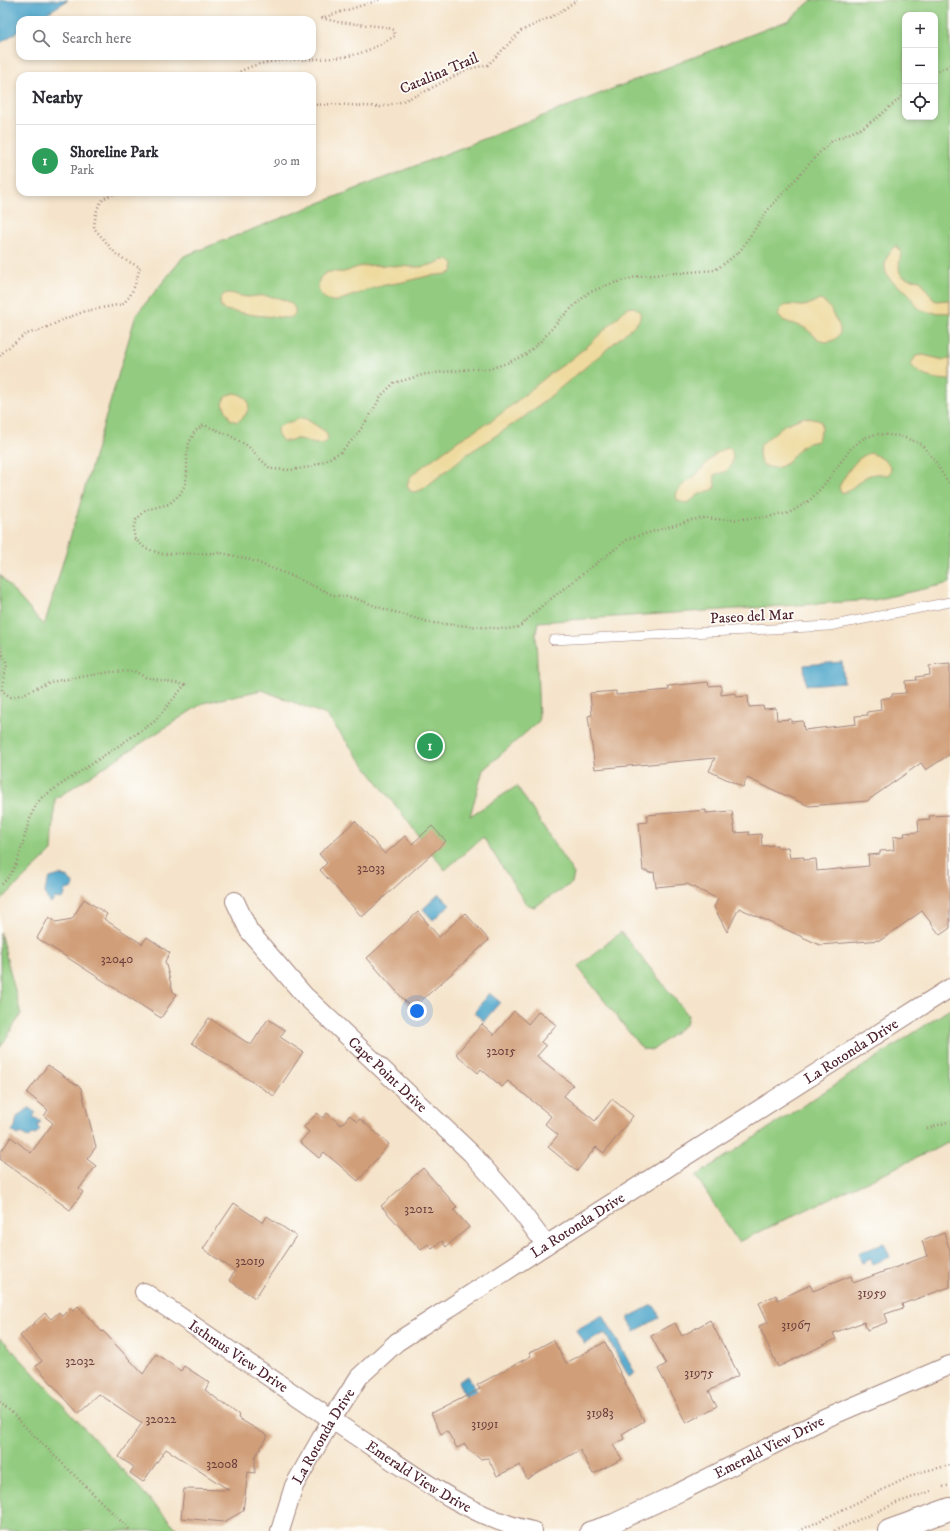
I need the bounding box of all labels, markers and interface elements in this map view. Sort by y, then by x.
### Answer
map controls [902,12,938,120]
button: + [902,12,938,48]
search box [16,16,316,60]
icon: search [30,27,52,49]
text: Search here [62,29,131,48]
street label: Catalina Trail [397,48,482,99]
button: − [902,48,938,84]
button: locate [902,84,938,120]
text: Nearby [32,87,82,109]
text: Shoreline Park [70,143,158,162]
text: 1 [43,153,47,169]
text: 90 m [274,153,300,169]
text: Park [70,162,94,178]
street label: Paseo del Mar [710,605,795,628]
pin: 1 [417,731,443,761]
house number: 32033 [357,860,385,876]
house number: 32040 [101,951,133,967]
your location [407,1001,427,1021]
street label: La Rotonda Drive [801,1014,902,1088]
street label: Cape Point Drive [344,1033,431,1117]
house number: 32015 [486,1043,516,1059]
street label: La Rotonda Drive [527,1188,629,1262]
house number: 32012 [404,1201,434,1217]
house number: 32019 [235,1253,265,1269]
house number: 31959 [857,1285,887,1301]
street label: Isthmus View Drive [185,1316,292,1397]
house number: 31967 [781,1317,811,1333]
house number: 32032 [65,1353,95,1369]
house number: 31975 [684,1365,714,1381]
street label: La Rotonda Drive [288,1385,359,1488]
house number: 31983 [586,1405,614,1421]
house number: 32022 [145,1411,177,1427]
street label: Emerald View Drive [711,1411,828,1483]
house number: 31991 [471,1416,499,1432]
street label: Emerald View Drive [362,1437,474,1517]
house number: 32008 [206,1456,238,1472]

